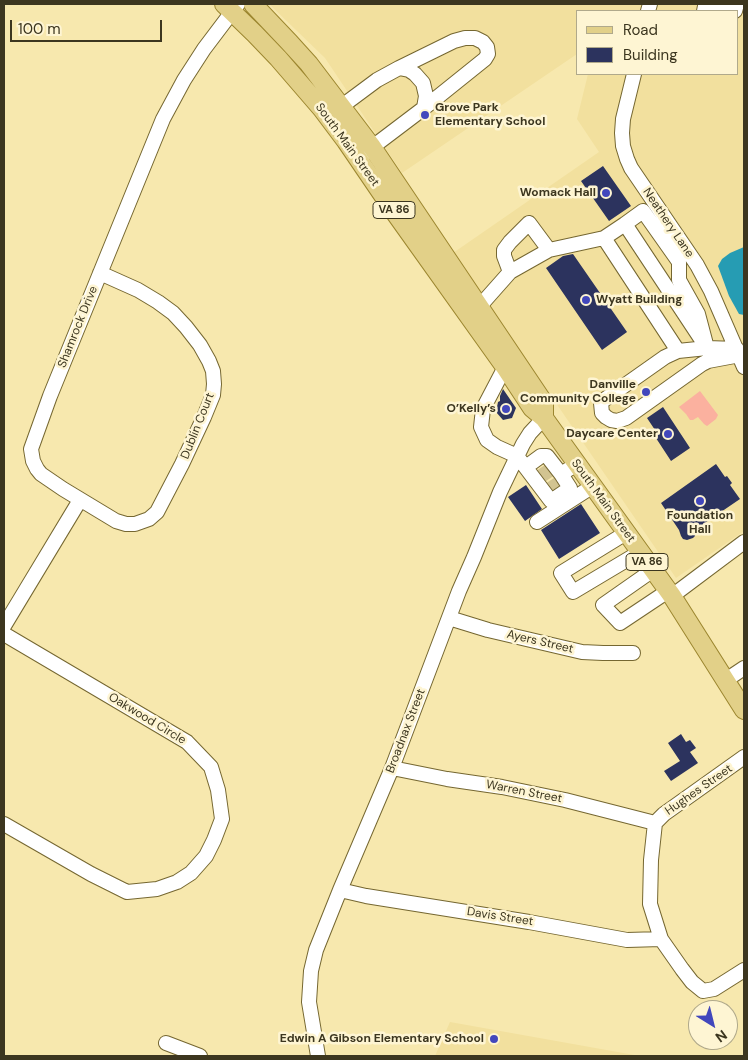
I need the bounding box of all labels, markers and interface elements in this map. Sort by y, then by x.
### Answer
scale bar [12,10,165,42]
legend [576,10,738,75]
text: 100 m [18,19,61,39]
text: Road [623,20,658,40]
text: Building [623,45,678,65]
street label: South Main Street [312,101,382,189]
place label: Grove Park Elementary School [435,101,545,129]
marker: Grove Park Elementary School [419,109,431,121]
place label: Womack Hall [520,186,596,200]
street label: Neathery Lane [639,186,697,260]
marker: Womack Hall [600,187,612,199]
road number: VA 86 [373,202,415,218]
street label: Shamrock Drive [55,284,101,370]
place label: Wyatt Building [596,293,682,307]
marker: Wyatt Building [580,294,592,306]
place label: Danville Community College [520,378,636,406]
marker: Danville Community College [640,386,652,398]
street label: Dublin Court [178,391,218,461]
place label: O’Kelly’s [447,402,496,416]
marker: O’Kelly’s [500,403,512,415]
place label: Daycare Center [566,427,658,441]
marker: Daycare Center [662,428,674,440]
street label: South Main Street [568,457,638,545]
marker: Foundation Hall [694,495,706,507]
place label: Foundation Hall [667,509,733,537]
road number: VA 86 [626,554,668,570]
street label: Ayers Street [505,627,575,657]
street label: Broadnax Street [383,687,429,775]
street label: Oakwood Circle [106,690,188,748]
street label: Hughes Street [663,762,735,818]
street label: Warren Street [485,778,563,806]
street label: Davis Street [466,905,534,929]
north arrow [688,1000,738,1050]
text: N [712,1026,731,1047]
place label: Edwin A Gibson Elementary School [280,1032,484,1046]
marker: Edwin A Gibson Elementary School [488,1033,500,1045]

